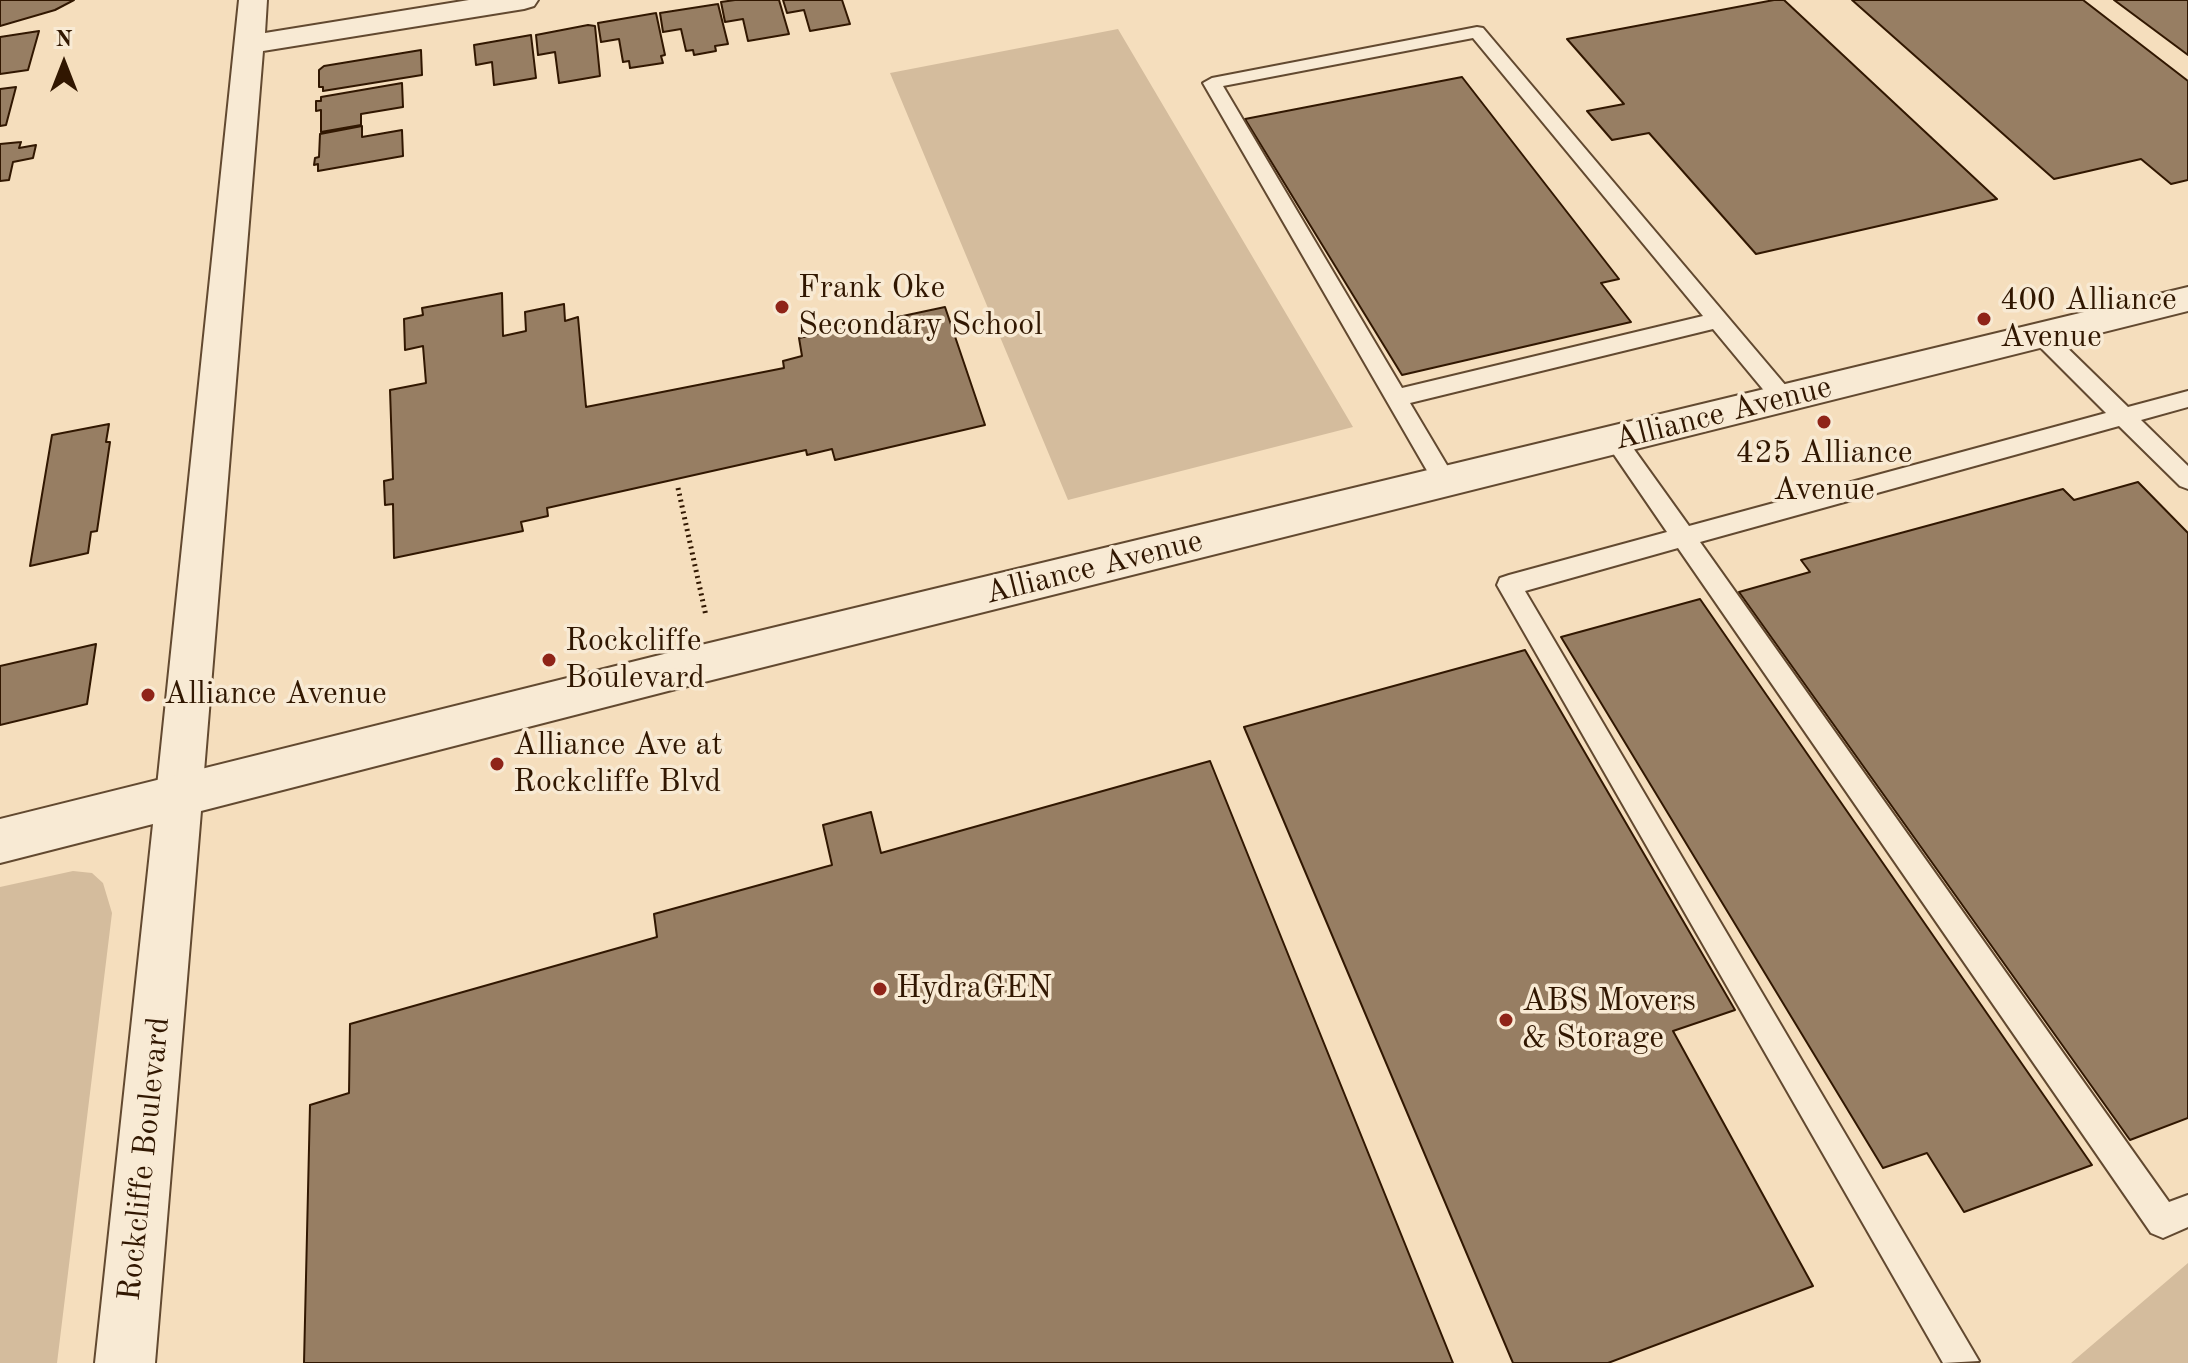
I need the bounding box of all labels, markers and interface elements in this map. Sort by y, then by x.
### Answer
north arrow [24,24,104,104]
text: N [56,29,72,51]
place label: Frank Oke Secondary School [798,270,1043,345]
place label: 400 Alliance Avenue [2000,282,2177,357]
marker: Frank Oke Secondary School [773,298,791,316]
marker: 400 Alliance Avenue [1975,310,1993,328]
street label: Alliance Avenue [1610,368,1836,460]
marker: 425 Alliance Avenue [1815,413,1833,431]
place label: 425 Alliance Avenue [1736,435,1912,510]
street label: Alliance Avenue [981,522,1207,614]
place label: Rockcliffe Boulevard [565,623,705,698]
marker: Rockcliffe Boulevard [540,651,558,669]
place label: Alliance Avenue [164,676,387,714]
marker: Alliance Avenue [139,686,157,704]
place label: Alliance Ave at Rockcliffe Blvd [513,727,723,802]
marker: Alliance Ave at Rockcliffe Blvd [488,755,506,773]
place label: HydraGEN [896,970,1052,1008]
marker: HydraGEN [871,980,889,998]
place label: ABS Movers & Storage [1522,983,1696,1058]
marker: ABS Movers & Storage [1497,1011,1515,1029]
street label: Rockcliffe Boulevard [111,1015,179,1303]

